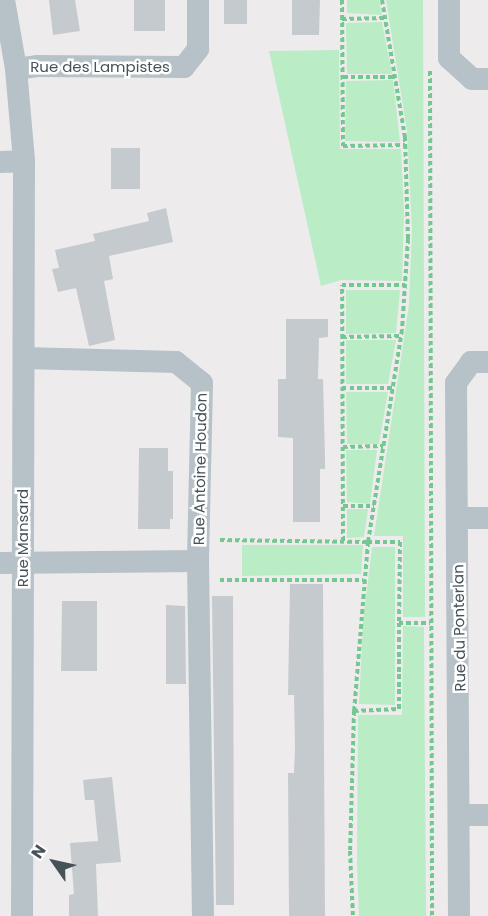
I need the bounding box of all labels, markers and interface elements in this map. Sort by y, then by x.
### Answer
street label: Rue des Lampistes [30,58,170,76]
street label: Rue Antoine Houdon [190,393,210,545]
street label: Rue Mansard [14,489,32,587]
street label: Rue du Ponterlan [449,564,469,692]
north arrow [24,832,84,892]
text: N [26,840,52,863]

